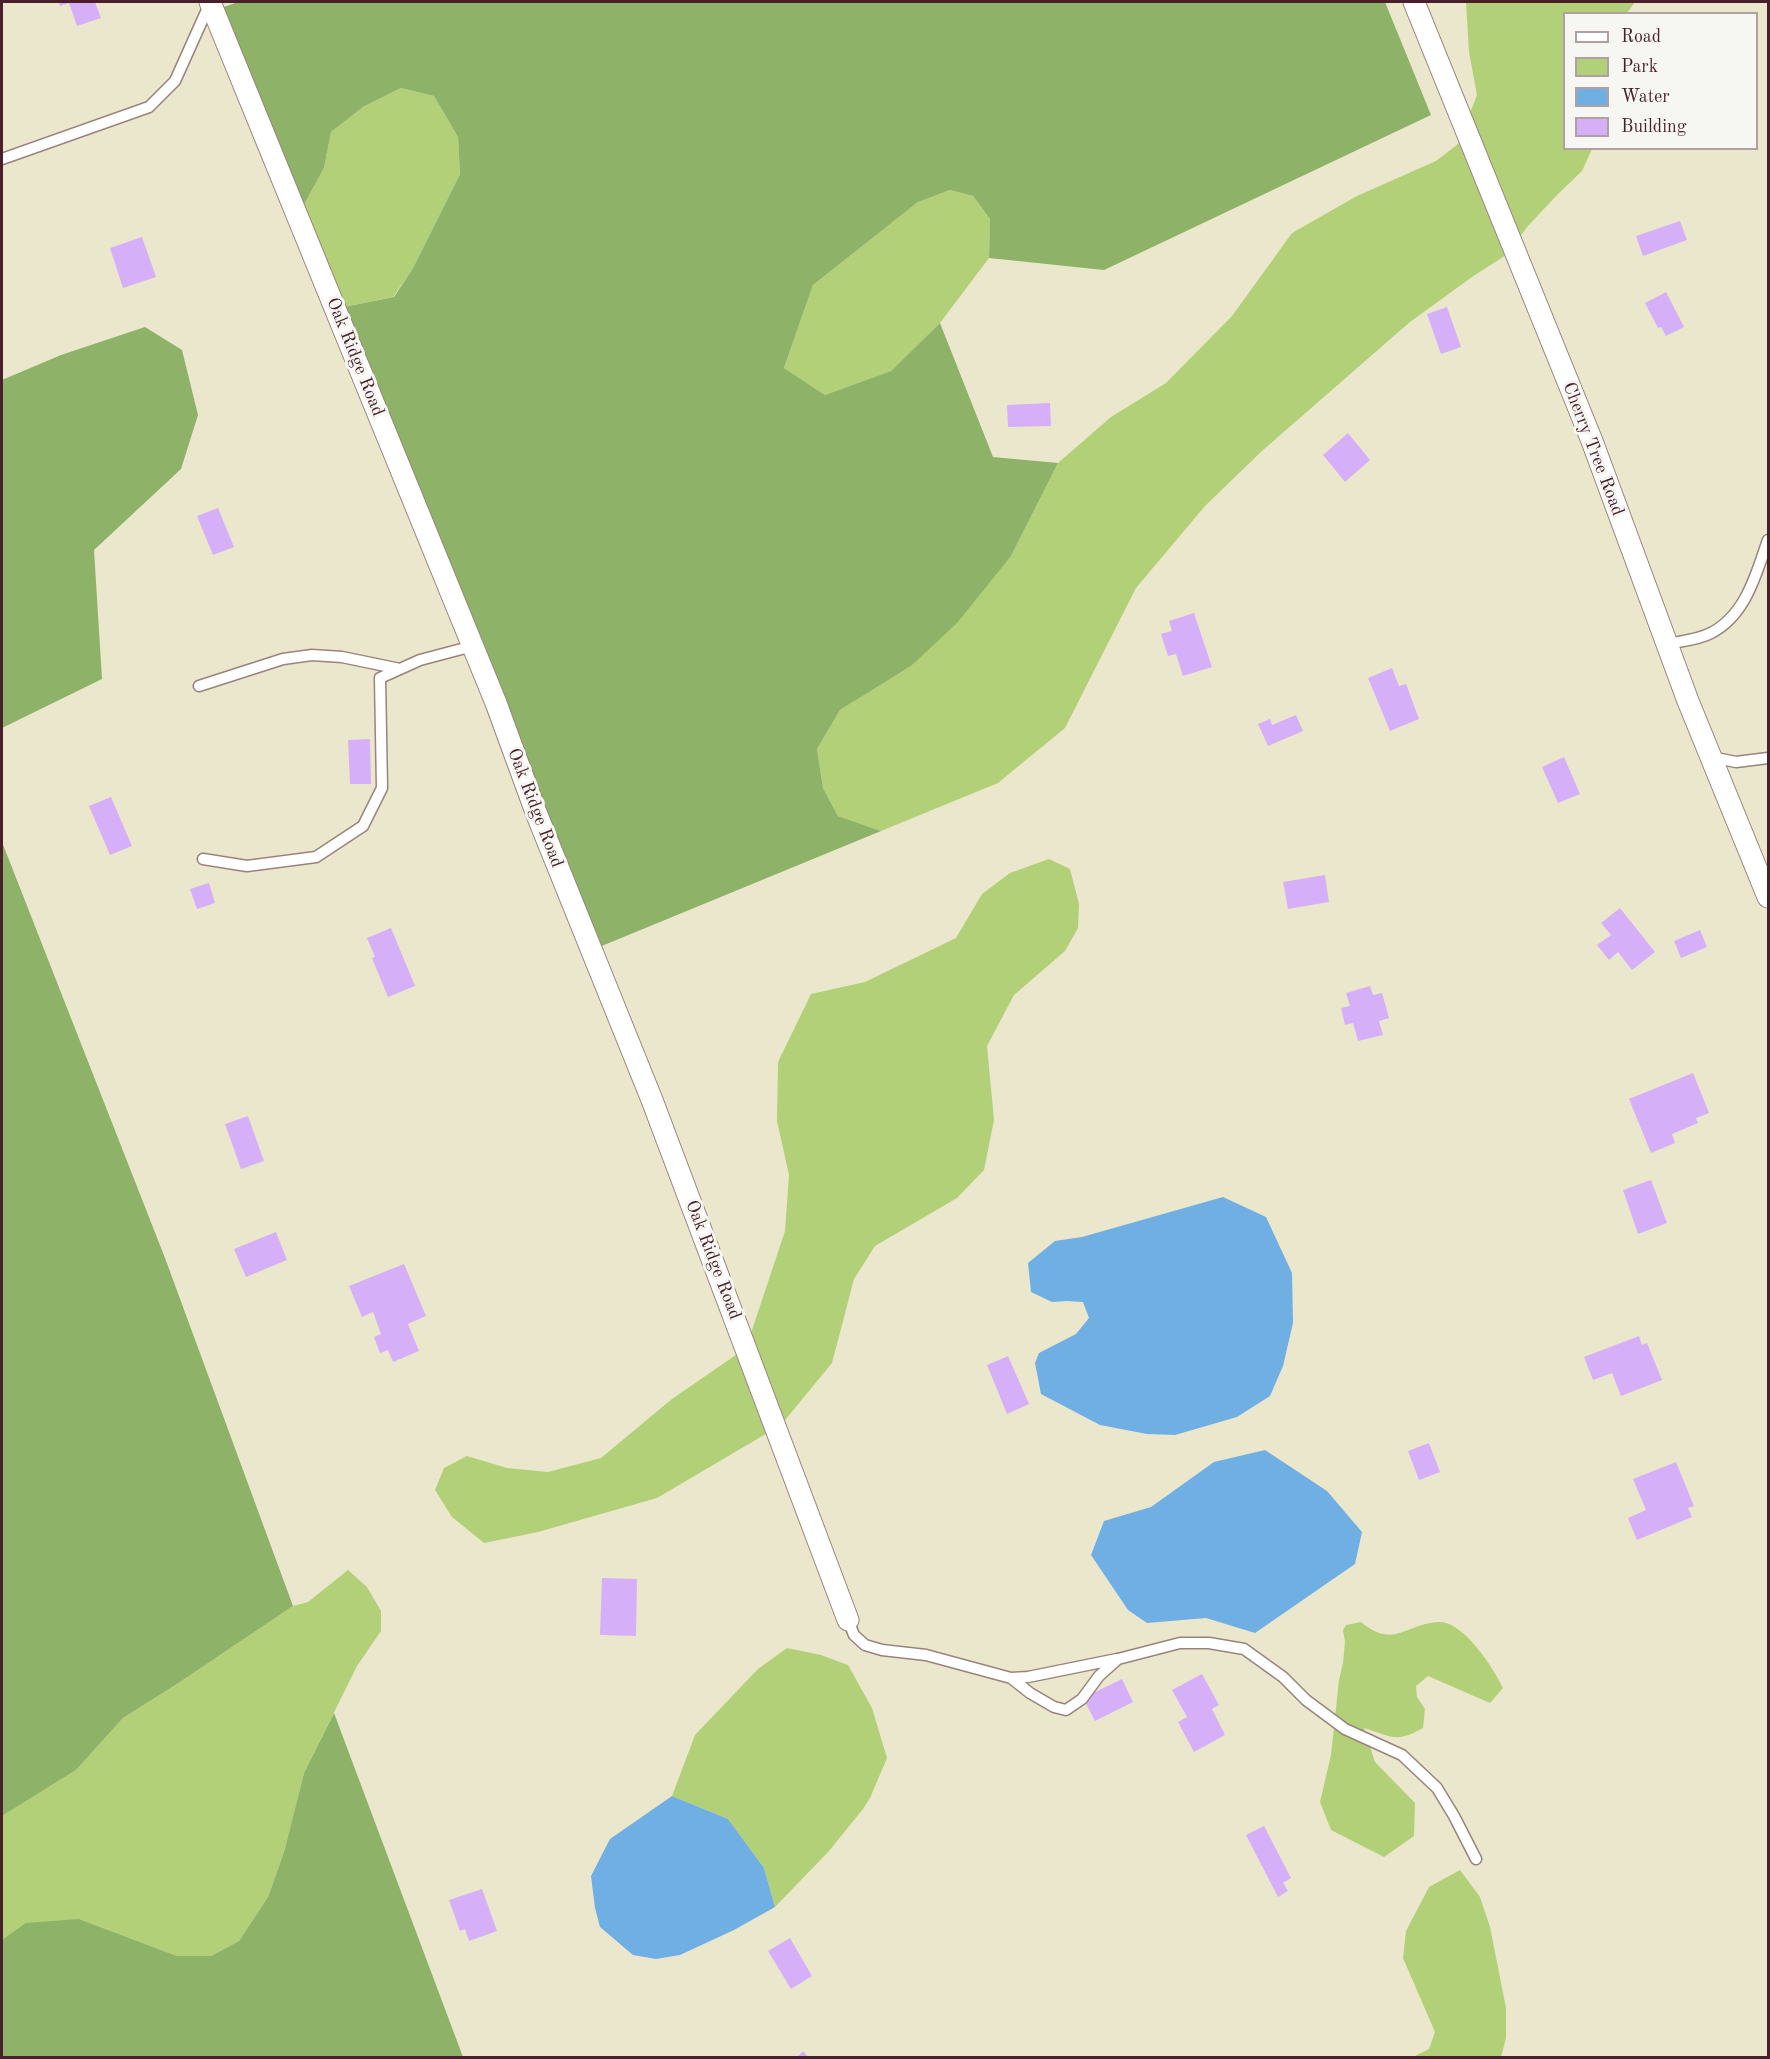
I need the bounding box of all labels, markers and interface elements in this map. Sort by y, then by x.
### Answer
legend [1563,12,1758,150]
text: Road [1621,28,1661,46]
text: Park [1621,58,1658,76]
text: Water [1621,88,1670,106]
text: Building [1621,118,1686,136]
street label: Oak Ridge Road [321,294,389,420]
street label: Cherry Tree Road [1558,379,1628,519]
street label: Oak Ridge Road [502,745,568,871]
street label: Oak Ridge Road [680,1197,746,1323]

